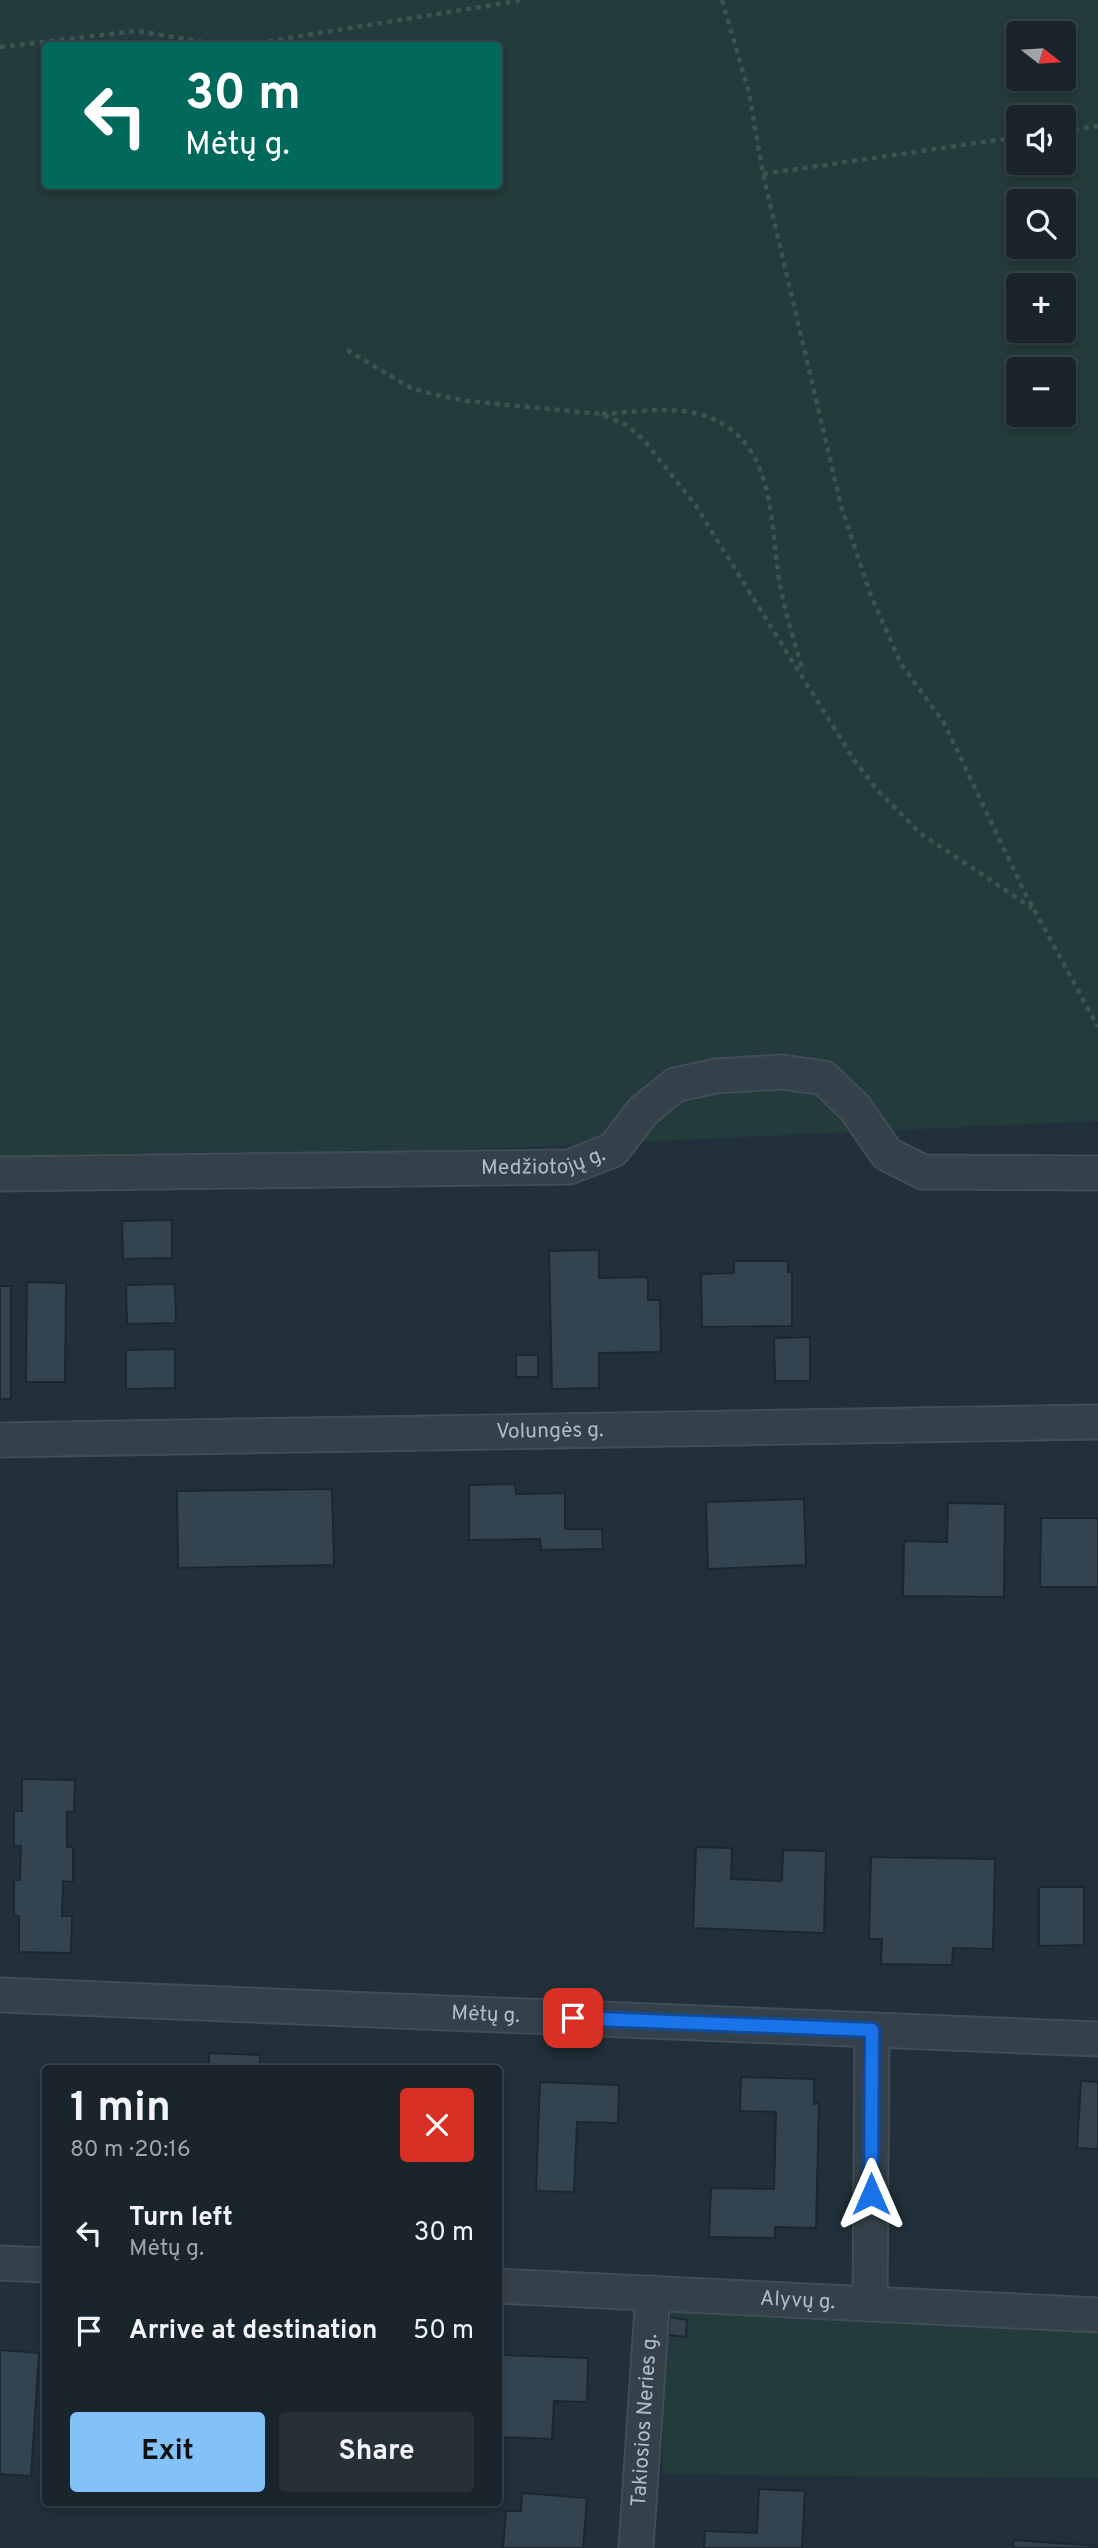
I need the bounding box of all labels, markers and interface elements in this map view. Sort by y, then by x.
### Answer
north arrow [1006,21,1076,91]
map controls [1006,21,1076,427]
text: 30 m [185,65,301,127]
icon: left [70,70,161,161]
button: sound [1006,105,1076,175]
text: Mėtų g. [185,126,290,166]
button: search [1006,189,1076,259]
button: + [1006,273,1076,343]
button: − [1006,357,1076,427]
street label: Medžiotojų g. [481,1141,609,1182]
street label: Volungės g. [496,1417,604,1445]
pin [543,1988,603,2048]
icon: arrive [554,1999,592,2037]
street label: Mėtų g. [451,2000,520,2029]
text: 1 min [70,2083,171,2136]
button: close [400,2088,474,2162]
text: 80 m · 20:16 [70,2136,191,2165]
position arrow [834,2157,908,2231]
text: Turn left [129,2202,233,2235]
icon: left [70,2214,108,2252]
text: 30 m [414,2217,474,2250]
text: Mėtų g. [129,2235,204,2264]
street label: Alyvų g. [759,2285,836,2316]
icon: arrive [70,2312,108,2350]
text: Arrive at destination [129,2315,377,2348]
text: 50 m [413,2315,474,2348]
street label: Takiosios Neries g. [625,2333,664,2508]
button: Exit [70,2412,265,2492]
button: Share [279,2412,474,2492]

